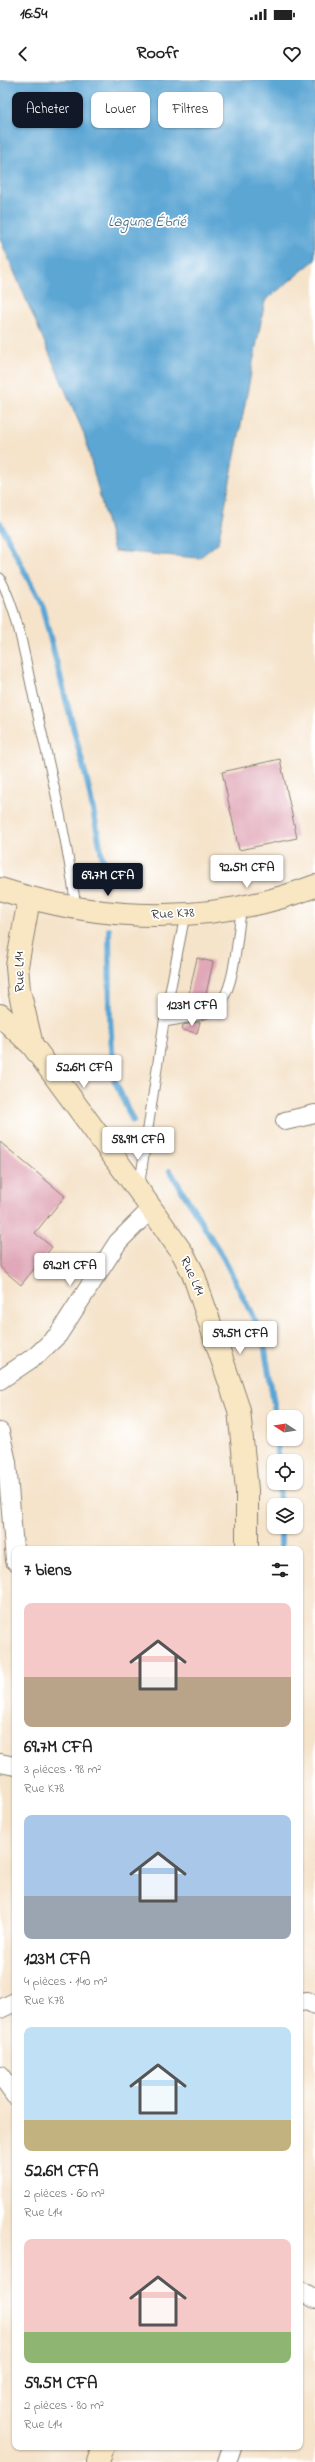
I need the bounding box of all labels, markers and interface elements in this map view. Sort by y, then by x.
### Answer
text: 16:54 [20,3,47,25]
text: Roofr [136,41,179,67]
icon: back [12,43,34,65]
icon: heart [281,43,303,65]
chip: Acheter [12,92,83,128]
chip: Louer [91,92,150,128]
chip: Filtres [158,92,223,128]
water label: Lagune Ébrié [108,211,187,234]
pin: 92.5M CFA [201,855,293,889]
text: 92.5M CFA [219,858,275,877]
pin: 69.7M CFA [62,863,154,897]
text: 69.7M CFA [82,866,134,885]
street label: Rue K78 [151,902,195,926]
street label: Rue L14 [9,951,31,993]
pin: 123M CFA [151,993,233,1027]
text: 123M CFA [167,996,217,1015]
pin: 52.6M CFA [38,1055,130,1089]
text: 52.6M CFA [56,1058,112,1077]
pin: 58.9M CFA [92,1127,184,1161]
text: 58.9M CFA [111,1130,165,1149]
pin: 69.2M CFA [24,1253,116,1287]
street label: Rue L14 [174,1253,210,1299]
text: 69.2M CFA [43,1256,97,1275]
pin: 59.5M CFA [194,1321,286,1355]
text: 59.5M CFA [212,1324,268,1343]
north arrow [267,1410,303,1446]
map controls [267,1410,303,1534]
button: locate [267,1454,303,1490]
button: layers [267,1498,303,1534]
text: 7 biens [24,1558,72,1583]
icon: filters [269,1559,291,1581]
icon: home [122,1629,194,1701]
text: 69.7M CFA [24,1735,92,1760]
text: 3 pièces · 98 m² [24,1760,101,1779]
text: Rue K78 [24,1779,64,1798]
icon: home [122,1841,194,1913]
text: 123M CFA [24,1947,90,1972]
text: 4 pièces · 140 m² [24,1972,108,1991]
text: Rue K78 [24,1991,64,2010]
icon: home [122,2053,194,2125]
text: 52.6M CFA [24,2159,99,2184]
text: 2 pièces · 60 m² [24,2184,105,2203]
text: Rue L14 [24,2203,62,2222]
icon: home [122,2265,194,2337]
text: 59.5M CFA [24,2371,97,2396]
text: 2 pièces · 80 m² [24,2396,104,2415]
text: Rue L14 [24,2415,62,2434]

